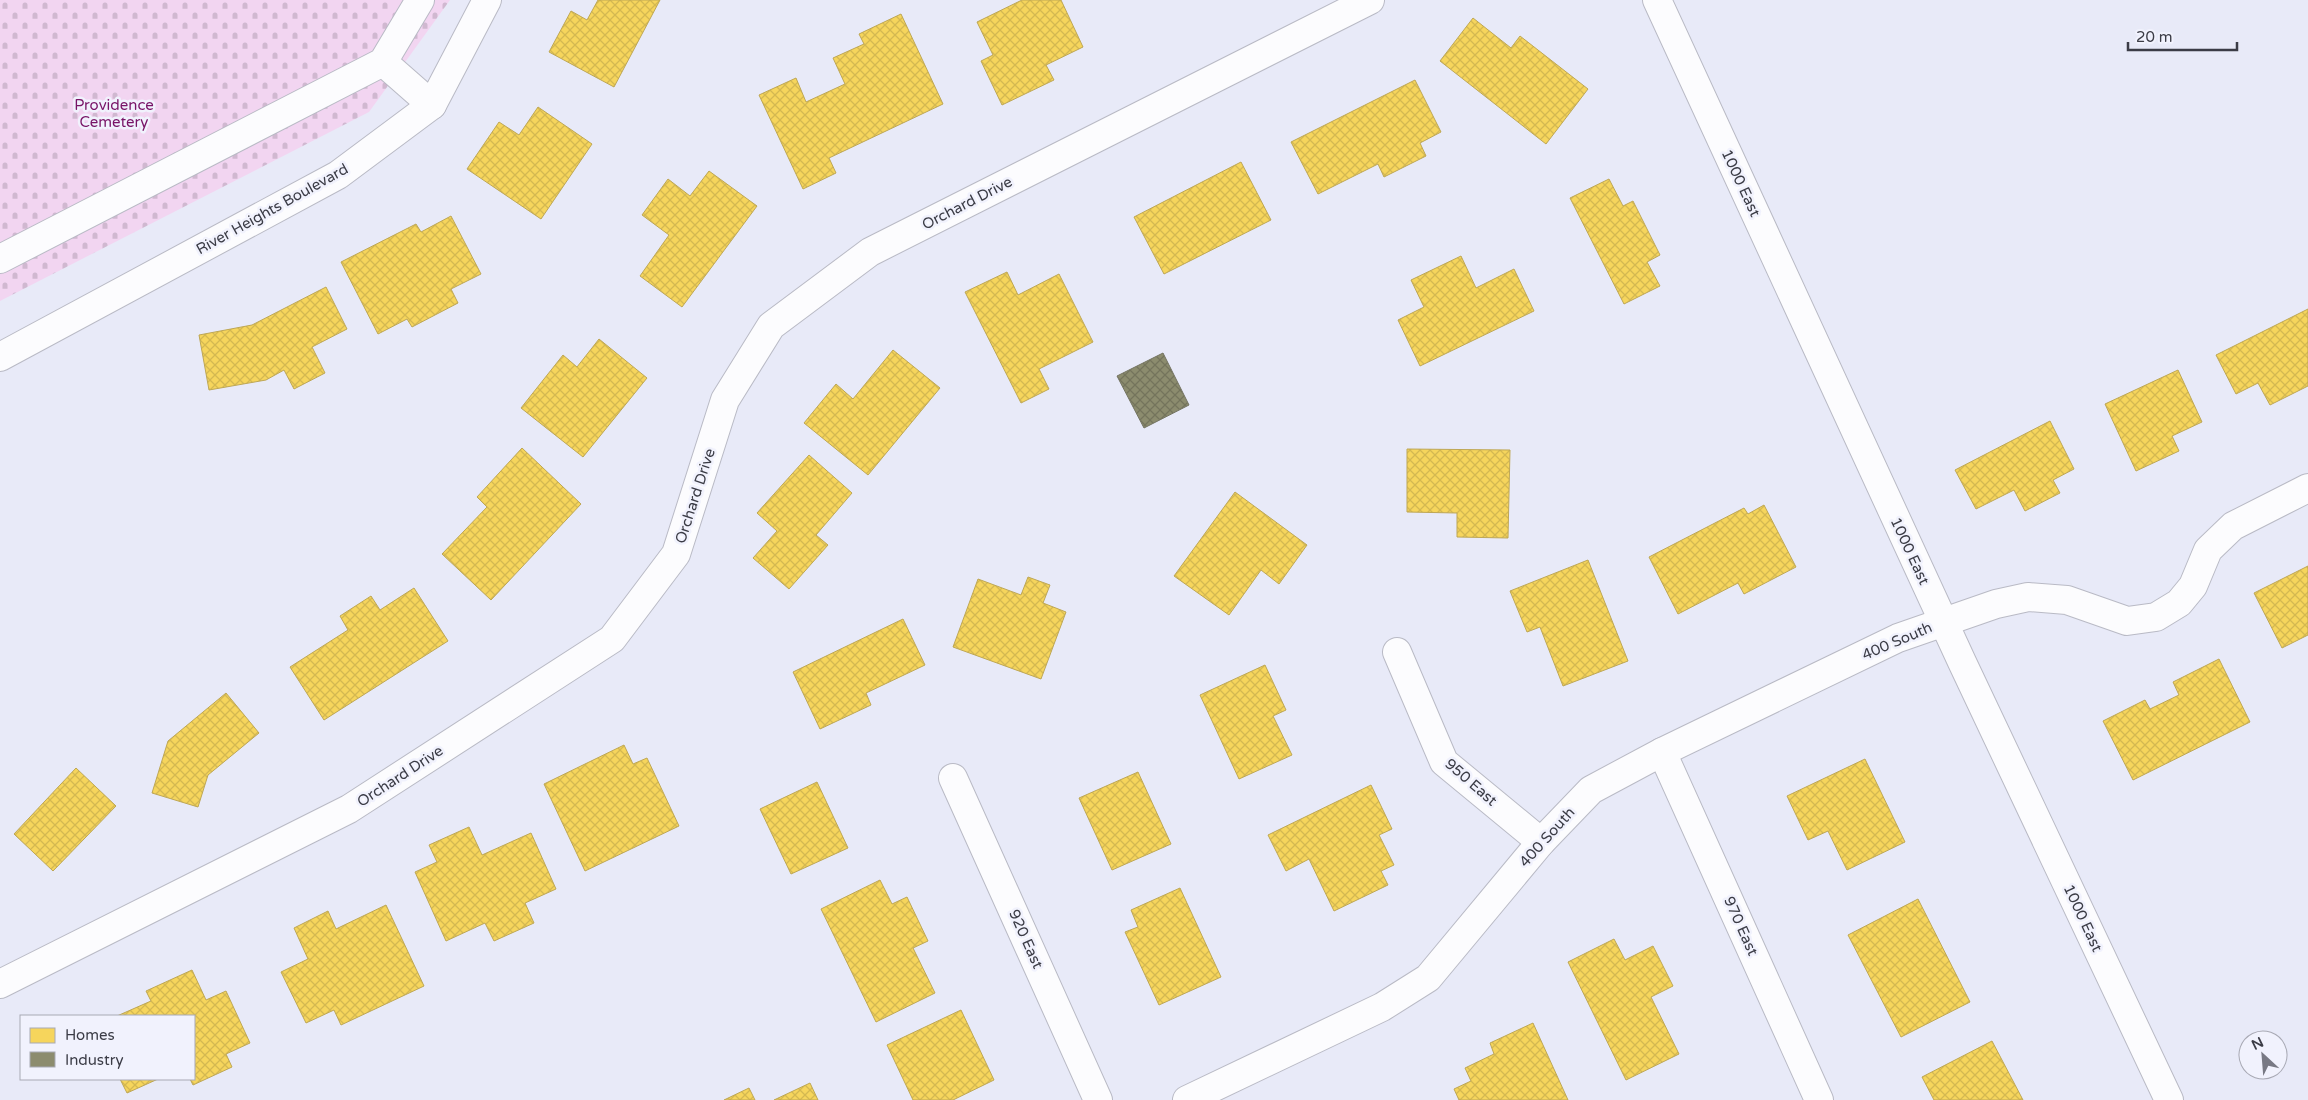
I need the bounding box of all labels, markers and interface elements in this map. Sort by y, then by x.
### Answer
scale bar [2128,20,2237,52]
text: 20 m [2136,28,2173,46]
park label: Providence Cemetery [74,96,154,131]
street label: 1000 East [1718,146,1765,220]
street label: River Heights Boulevard [193,160,351,258]
street label: Orchard Drive [919,173,1015,233]
street label: Orchard Drive [671,446,719,546]
street label: 1000 East [1887,514,1934,588]
street label: 400 South [1859,618,1935,664]
street label: Orchard Drive [354,742,446,810]
street label: 950 East [1441,755,1501,810]
street label: 400 South [1515,803,1579,871]
street label: 1000 East [2060,881,2107,955]
street label: 970 East [1720,894,1762,959]
street label: 920 East [1005,907,1047,972]
legend [20,1015,195,1080]
text: Homes [65,1026,115,1044]
north arrow [2238,1030,2288,1080]
text: N [2249,1034,2266,1054]
text: Industry [65,1051,124,1069]

